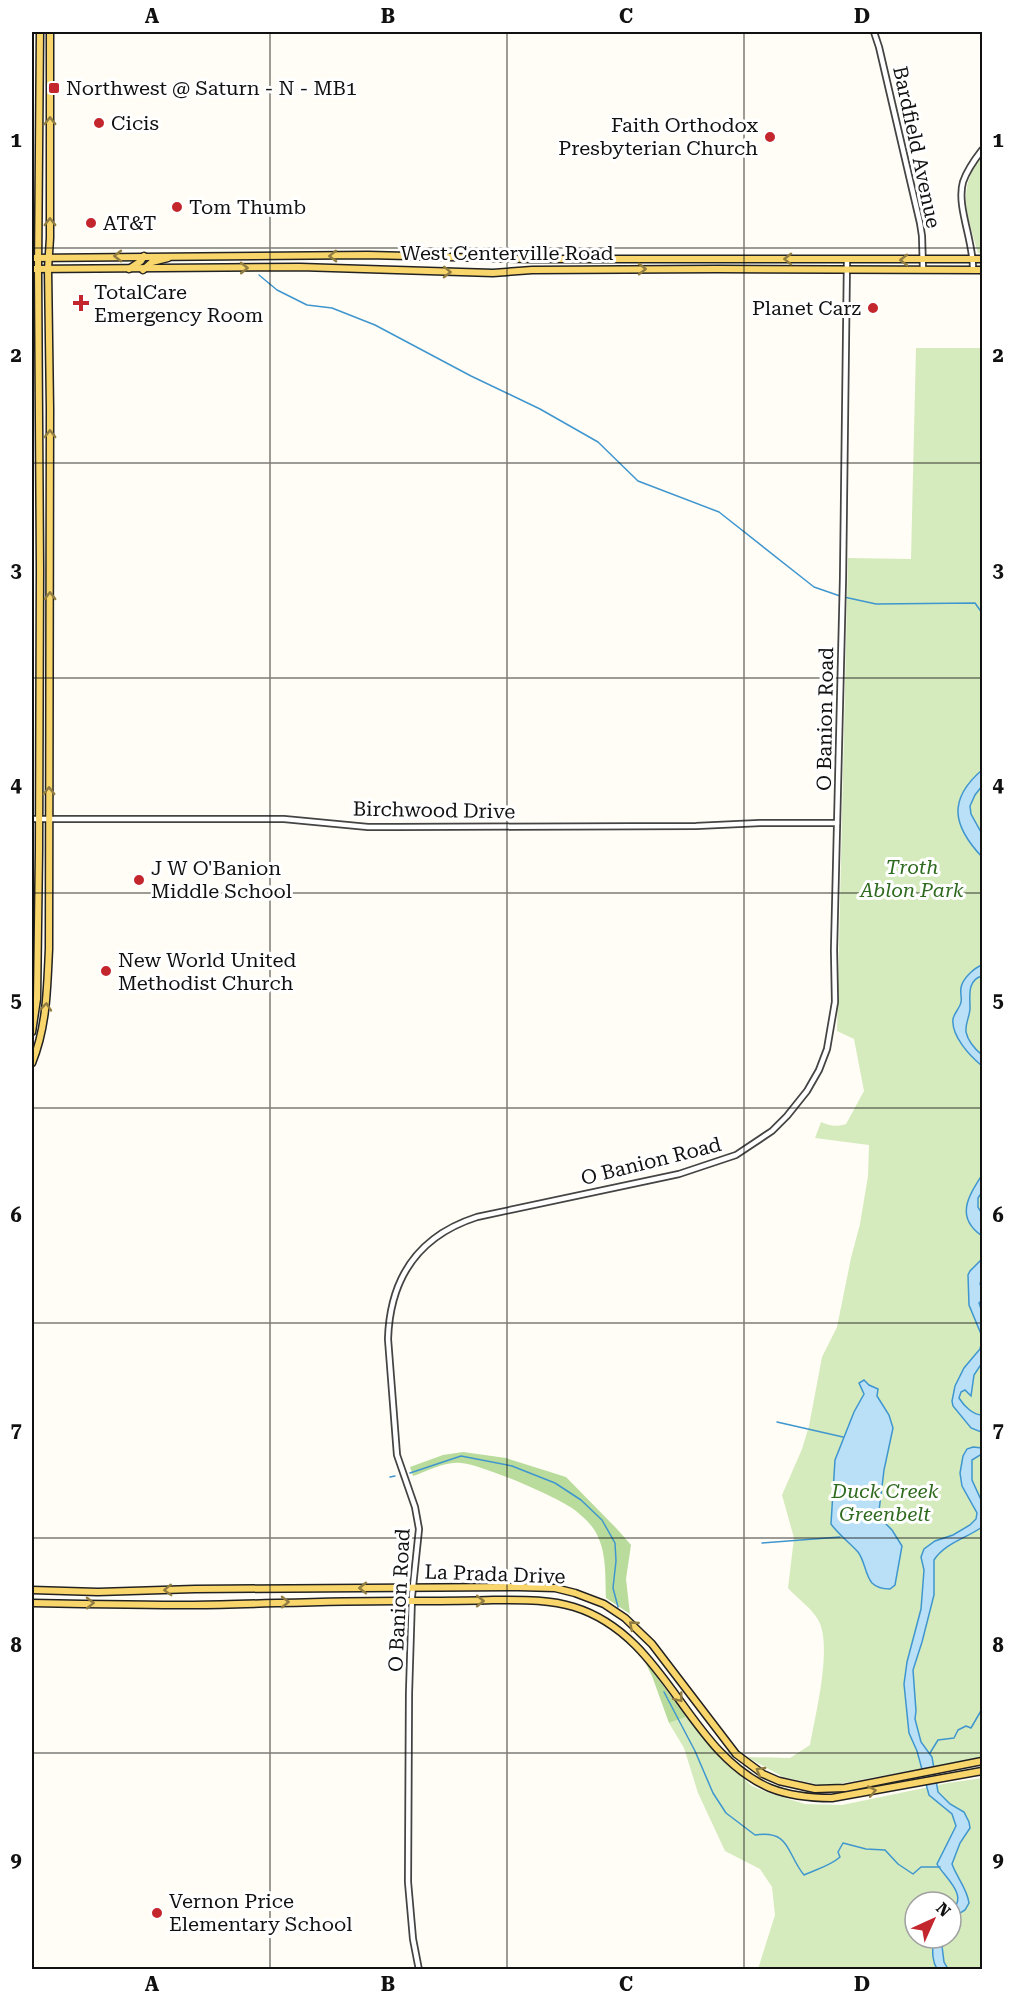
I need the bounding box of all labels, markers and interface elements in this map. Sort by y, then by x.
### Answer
text: A [145,4,160,28]
text: B [381,4,395,28]
text: C [619,4,633,28]
text: D [854,4,870,28]
street label: Bardfield Avenue [888,64,946,230]
place label: Northwest @ Saturn - N - MB1 [66,76,357,100]
marker: Northwest @ Saturn - N - MB1 [47,81,61,95]
place label: Cicis [111,111,159,135]
place label: Faith Orthodox Presbyterian Church [558,113,758,160]
marker: Cicis [92,116,106,130]
one-way arrow [44,117,56,126]
text: 1 [10,128,22,152]
text: 1 [992,128,1004,152]
marker: Faith Orthodox Presbyterian Church [763,130,777,144]
place label: Tom Thumb [189,195,306,219]
marker: Tom Thumb [170,200,184,214]
place label: AT&T [103,211,156,235]
marker: AT&T [84,216,98,230]
one-way arrow [44,218,56,227]
street label: West Centerville Road [400,241,614,265]
one-way arrow [114,250,123,262]
one-way arrow [329,250,338,262]
one-way arrow [784,253,793,265]
one-way arrow [899,254,908,266]
one-way arrow [239,262,248,275]
one-way arrow [638,263,647,276]
one-way arrow [443,266,452,278]
place label: TotalCare Emergency Room [94,280,263,327]
marker: TotalCare Emergency Room [72,294,90,312]
place label: Planet Carz [752,296,861,320]
marker: Planet Carz [866,301,880,315]
text: 2 [10,343,22,367]
text: 2 [992,343,1004,367]
one-way arrow [44,429,56,438]
text: 3 [10,558,22,582]
text: 3 [992,558,1004,582]
one-way arrow [43,591,56,600]
street label: O Banion Road [812,647,838,791]
text: 4 [10,773,22,797]
text: 4 [992,773,1004,797]
one-way arrow [43,786,55,795]
street label: Birchwood Drive [353,797,515,823]
park label: Troth Ablon Park [859,855,964,902]
place label: J W O'Banion Middle School [151,856,292,903]
marker: J W O'Banion Middle School [132,873,146,887]
place label: New World United Methodist Church [118,948,296,995]
marker: New World United Methodist Church [99,964,113,978]
text: 5 [10,988,22,1012]
text: 5 [992,988,1004,1012]
one-way arrow [39,1002,52,1011]
street label: O Banion Road [578,1132,724,1190]
text: 6 [10,1203,22,1227]
text: 6 [992,1203,1004,1227]
text: 7 [10,1418,22,1442]
text: 7 [992,1418,1004,1442]
park label: Duck Creek Greenbelt [831,1479,939,1526]
street label: O Banion Road [383,1527,415,1672]
street label: La Prada Drive [424,1560,566,1588]
one-way arrow [359,1582,368,1594]
one-way arrow [164,1583,173,1596]
one-way arrow [475,1595,484,1607]
one-way arrow [280,1596,289,1609]
one-way arrow [85,1597,94,1610]
one-way arrow [629,1621,639,1632]
text: 8 [10,1633,22,1657]
text: 8 [992,1633,1004,1657]
one-way arrow [671,1692,682,1703]
one-way arrow [756,1767,766,1778]
one-way arrow [867,1785,877,1798]
text: 9 [10,1848,22,1872]
text: 9 [992,1848,1004,1872]
place label: Vernon Price Elementary School [169,1889,352,1936]
north arrow [903,1890,963,1950]
text: N [932,1899,954,1921]
marker: Vernon Price Elementary School [150,1906,164,1920]
text: A [145,1972,160,1996]
text: B [381,1972,395,1996]
text: C [619,1972,633,1996]
text: D [854,1972,870,1996]

